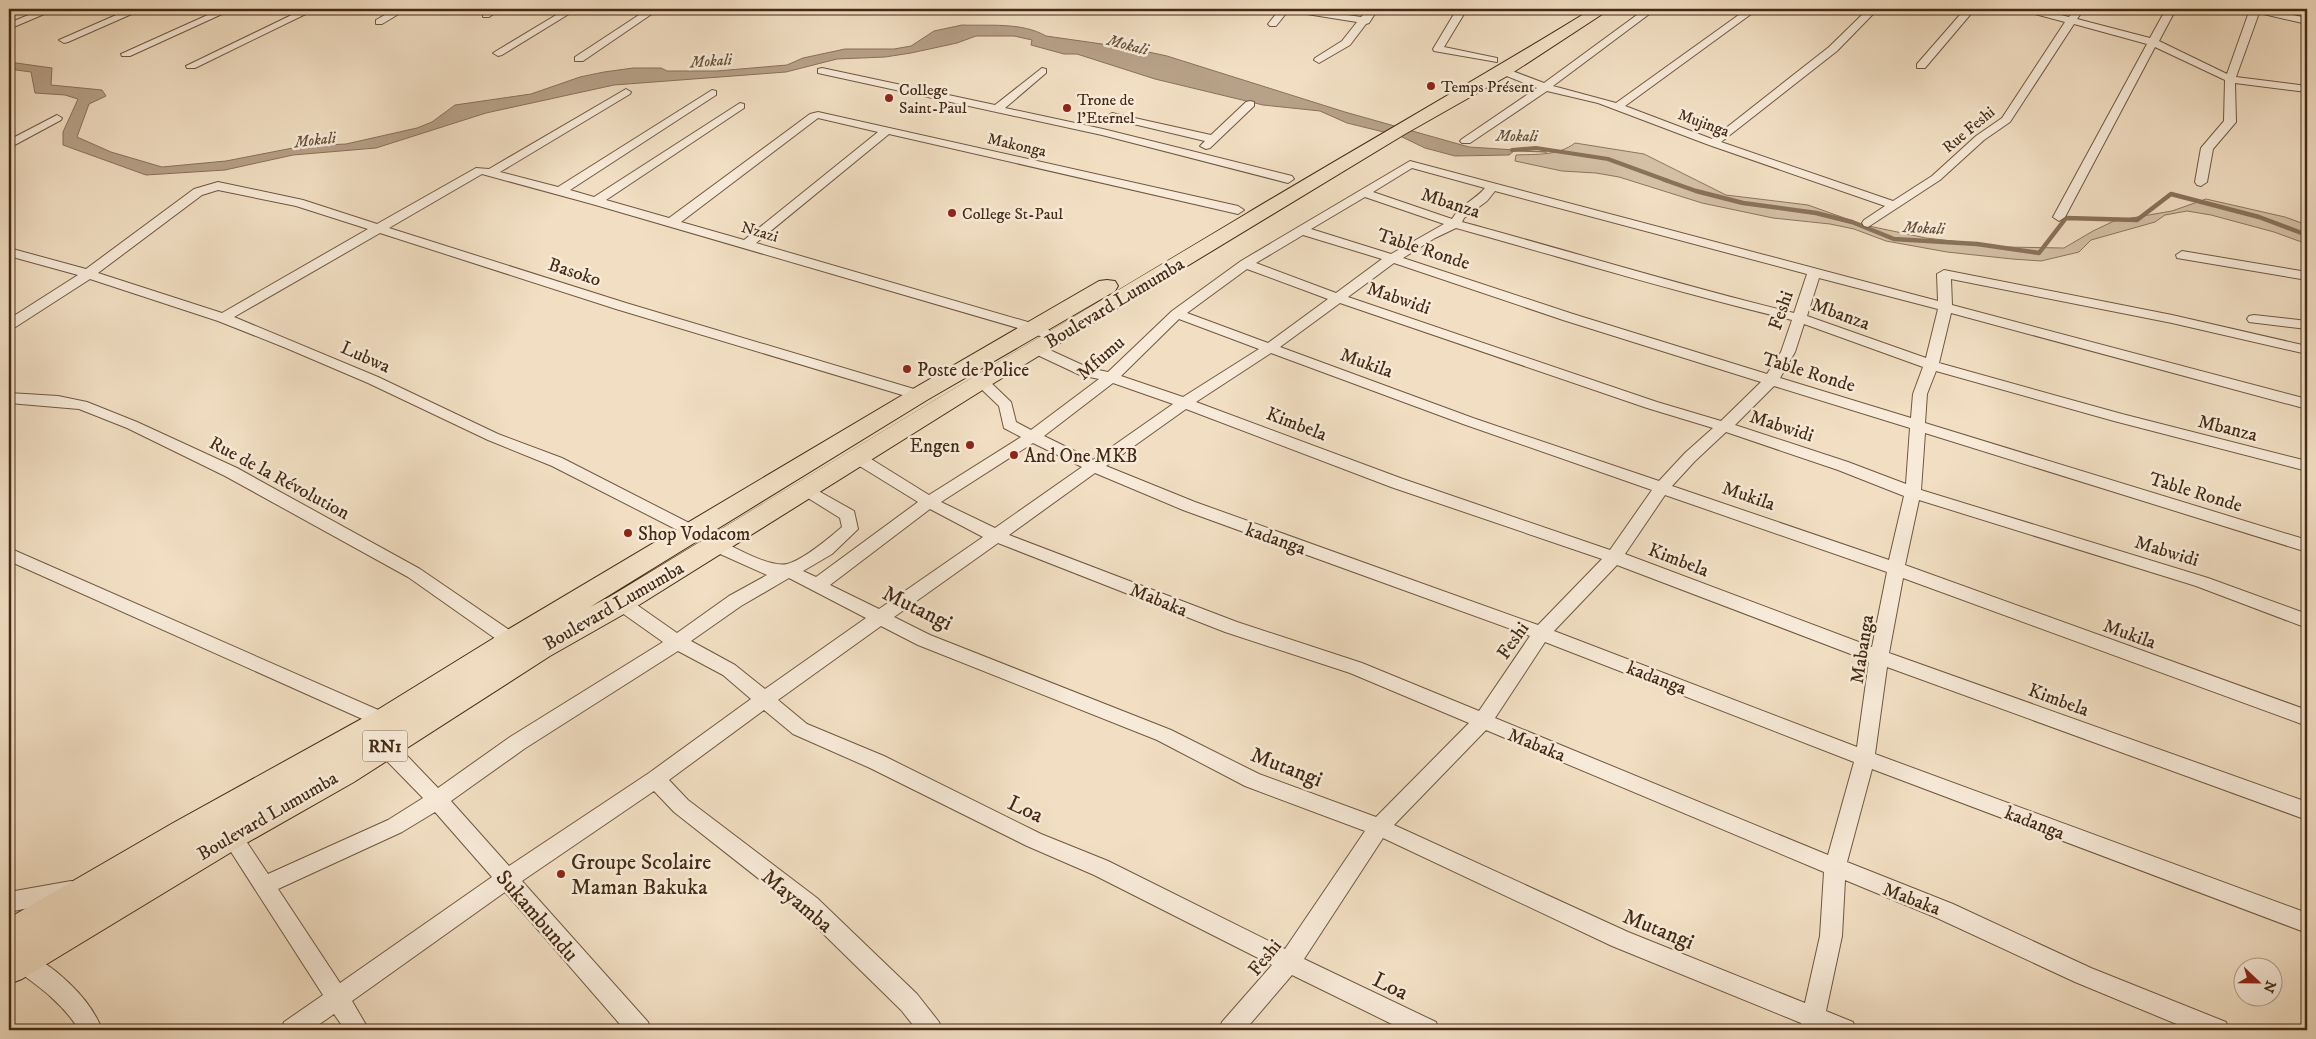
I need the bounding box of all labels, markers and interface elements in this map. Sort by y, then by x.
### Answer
water label: Mokali [1104,30,1151,60]
water label: Mokali [688,50,733,73]
place label: Temps Présent [1441,77,1534,97]
place label: College Saint-Paul [899,80,967,118]
marker: Temps Présent [1425,80,1437,92]
place label: Trone de l'Eternel [1077,90,1135,128]
marker: College Saint-Paul [883,92,895,104]
marker: Trone de l'Eternel [1061,102,1073,114]
street label: Rue Feshi [1938,102,1999,157]
street label: Mujinga [1675,104,1732,141]
water label: Mokali [1495,126,1539,146]
water label: Mokali [292,127,338,153]
street label: Makonga [985,128,1048,162]
street label: Mbanza [1418,183,1483,224]
place label: College St-Paul [962,204,1063,224]
marker: College St-Paul [946,207,958,219]
street label: Nzazi [739,217,781,247]
water label: Mokali [1902,217,1946,239]
street label: Table Ronde [1374,224,1473,275]
street label: Basoko [545,253,604,292]
street label: Boulevard Lumumba [1041,253,1189,354]
street label: Mabwidi [1364,277,1433,320]
street label: Feshi [1764,288,1799,333]
street label: Mbanza [1808,293,1873,336]
street label: Mfumu [1072,331,1130,385]
street label: Lubwa [337,336,394,378]
street label: Mukila [1337,343,1396,384]
street label: Table Ronde [1759,347,1858,398]
place label: Poste de Police [917,359,1029,382]
marker: Poste de Police [901,363,913,375]
street label: Kimbela [1263,402,1330,446]
street label: Mabwidi [1747,405,1816,448]
street label: Mbanza [2195,410,2260,447]
street label: Rue de la Révolution [205,432,354,525]
place label: Engen [910,435,960,458]
marker: Engen [964,439,976,451]
place label: And One MKB [1024,445,1138,468]
marker: And One MKB [1008,449,1020,461]
street label: Table Ronde [2146,467,2245,518]
street label: Mukila [1719,477,1778,516]
street label: kadanga [1242,518,1309,560]
place label: Shop Vodacom [638,523,750,546]
marker: Shop Vodacom [622,527,634,539]
street label: Mabwidi [2132,531,2201,572]
street label: Kimbela [1645,538,1712,582]
street label: Boulevard Lumumba [539,557,688,656]
street label: Mabaka [1126,579,1191,622]
street label: Mutangi [878,580,957,637]
street label: Mabanga [1846,613,1879,685]
street label: Mukila [2100,614,2159,655]
street label: Feshi [1492,618,1534,664]
street label: kadanga [1623,657,1690,700]
street label: Kimbela [2025,679,2092,722]
street label: Mabaka [1504,724,1569,767]
road number: RN1 [362,730,408,761]
street label: Mutangi [1247,741,1326,793]
street label: Boulevard Lumumba [193,767,342,866]
street label: Loa [1003,790,1048,829]
street label: kadanga [2001,802,2068,845]
place label: Groupe Scolaire Maman Bakuka [571,849,711,901]
street label: Mayamba [756,863,839,939]
street label: Sukambundu [490,865,584,967]
marker: Groupe Scolaire Maman Bakuka [555,868,567,880]
street label: Mabaka [1879,878,1944,921]
street label: Mutangi [1619,903,1698,956]
street label: Feshi [1244,935,1287,981]
north arrow [2234,956,2284,1006]
street label: Loa [1368,966,1413,1007]
text: N [2258,978,2280,996]

